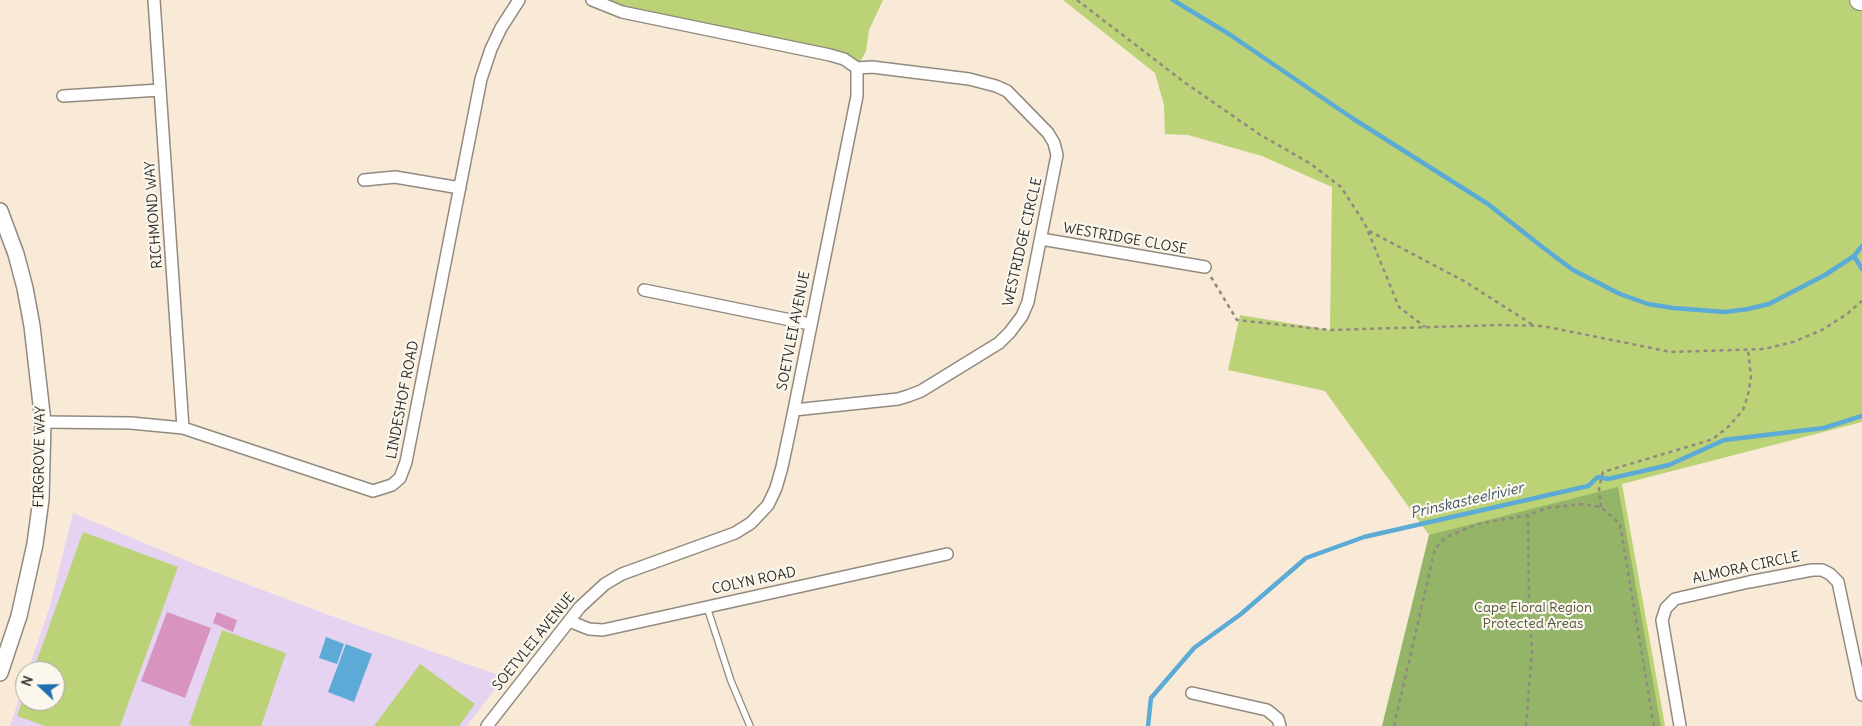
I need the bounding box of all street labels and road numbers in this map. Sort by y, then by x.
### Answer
street label: RICHMOND WAY [142,161,166,269]
street label: WESTRIDGE CIRCLE [1000,176,1046,308]
street label: WESTRIDGE CLOSE [1062,220,1188,258]
street label: SOETVLEI AVENUE [774,270,814,392]
street label: LINDESHOF ROAD [383,340,423,460]
street label: FIRGROVE WAY [31,406,49,508]
street label: ALMORA CIRCLE [1691,548,1801,588]
street label: COLYN ROAD [710,564,798,598]
street label: SOETVLEI AVENUE [489,590,579,694]

